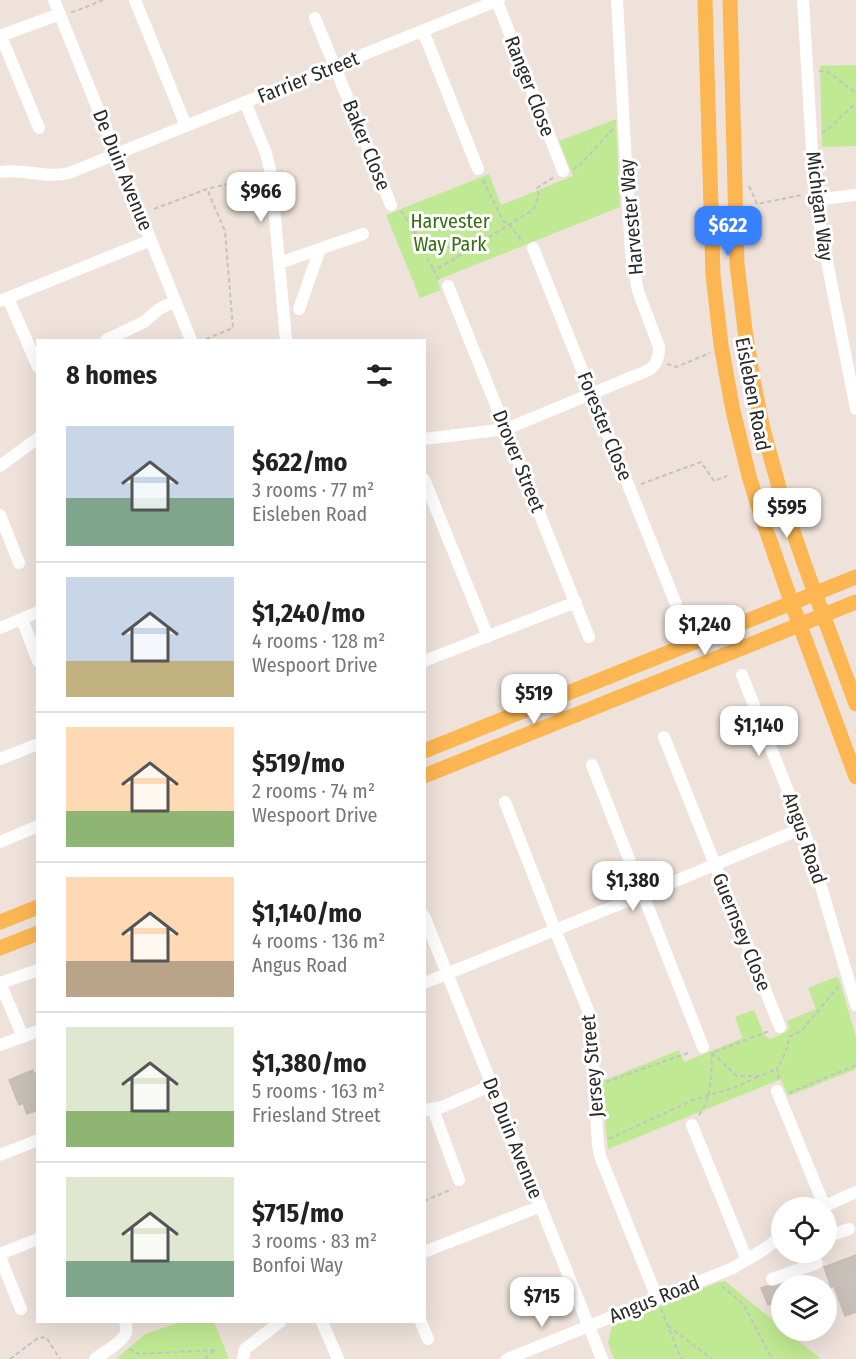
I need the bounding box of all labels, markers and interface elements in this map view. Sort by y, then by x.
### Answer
street label: Ranger Close [500,32,560,140]
street label: Farrier Street [254,46,363,108]
street label: Baker Close [338,96,396,194]
street label: De Duin Avenue [88,106,158,234]
street label: Michigan Way [801,150,839,262]
street label: Harvester Way [614,158,648,276]
pin: $966 [225,172,297,223]
text: $966 [241,179,281,203]
pin: $622 [692,206,764,257]
park label: Harvester Way Park [410,209,490,256]
text: $622 [709,213,747,237]
street label: Eisleben Road [730,335,776,453]
icon: filters [363,359,396,392]
text: 8 homes [66,360,157,391]
street label: Forester Close [572,368,638,484]
street label: Drover Street [488,406,551,516]
text: $622/mo [252,447,348,478]
icon: home [114,450,186,522]
text: 3 rooms · 77 m² [252,478,374,502]
pin: $595 [751,488,823,539]
text: $595 [767,495,807,519]
text: Eisleben Road [252,502,367,526]
text: $1,240/mo [252,598,365,629]
icon: home [114,601,186,673]
pin: $1,240 [656,605,754,656]
text: $1,240 [679,612,731,636]
text: 4 rooms · 128 m² [252,629,385,653]
text: Wespoort Drive [252,653,377,677]
pin: $519 [498,674,570,725]
text: $519 [515,681,553,705]
pin: $1,140 [710,706,808,757]
text: $1,140 [734,713,784,737]
text: $519/mo [252,748,345,779]
icon: home [114,751,186,823]
text: 2 rooms · 74 m² [252,779,375,803]
street label: Angus Road [778,789,832,887]
text: Wespoort Drive [252,803,377,827]
pin: $1,380 [584,861,682,912]
text: $1,380 [606,868,660,892]
street label: Guernsey Close [707,869,777,995]
text: $1,140/mo [252,898,362,929]
icon: home [114,901,186,973]
text: 4 rooms · 136 m² [252,929,385,953]
text: Angus Road [252,953,347,977]
street label: Jersey Street [576,1013,608,1118]
text: $1,380/mo [252,1048,367,1079]
icon: home [114,1051,186,1123]
street label: De Duin Avenue [478,1074,548,1202]
text: 5 rooms · 163 m² [252,1079,385,1103]
text: Friesland Street [252,1103,381,1127]
map controls [771,1197,837,1341]
button: locate [771,1197,837,1263]
text: $715/mo [252,1198,344,1229]
icon: home [114,1201,186,1273]
text: 3 rooms · 83 m² [252,1229,377,1253]
text: Bonfoi Way [252,1253,343,1277]
street label: Angus Road [605,1270,703,1328]
button: layers [771,1275,837,1341]
pin: $715 [506,1277,578,1328]
text: $715 [524,1284,560,1308]

